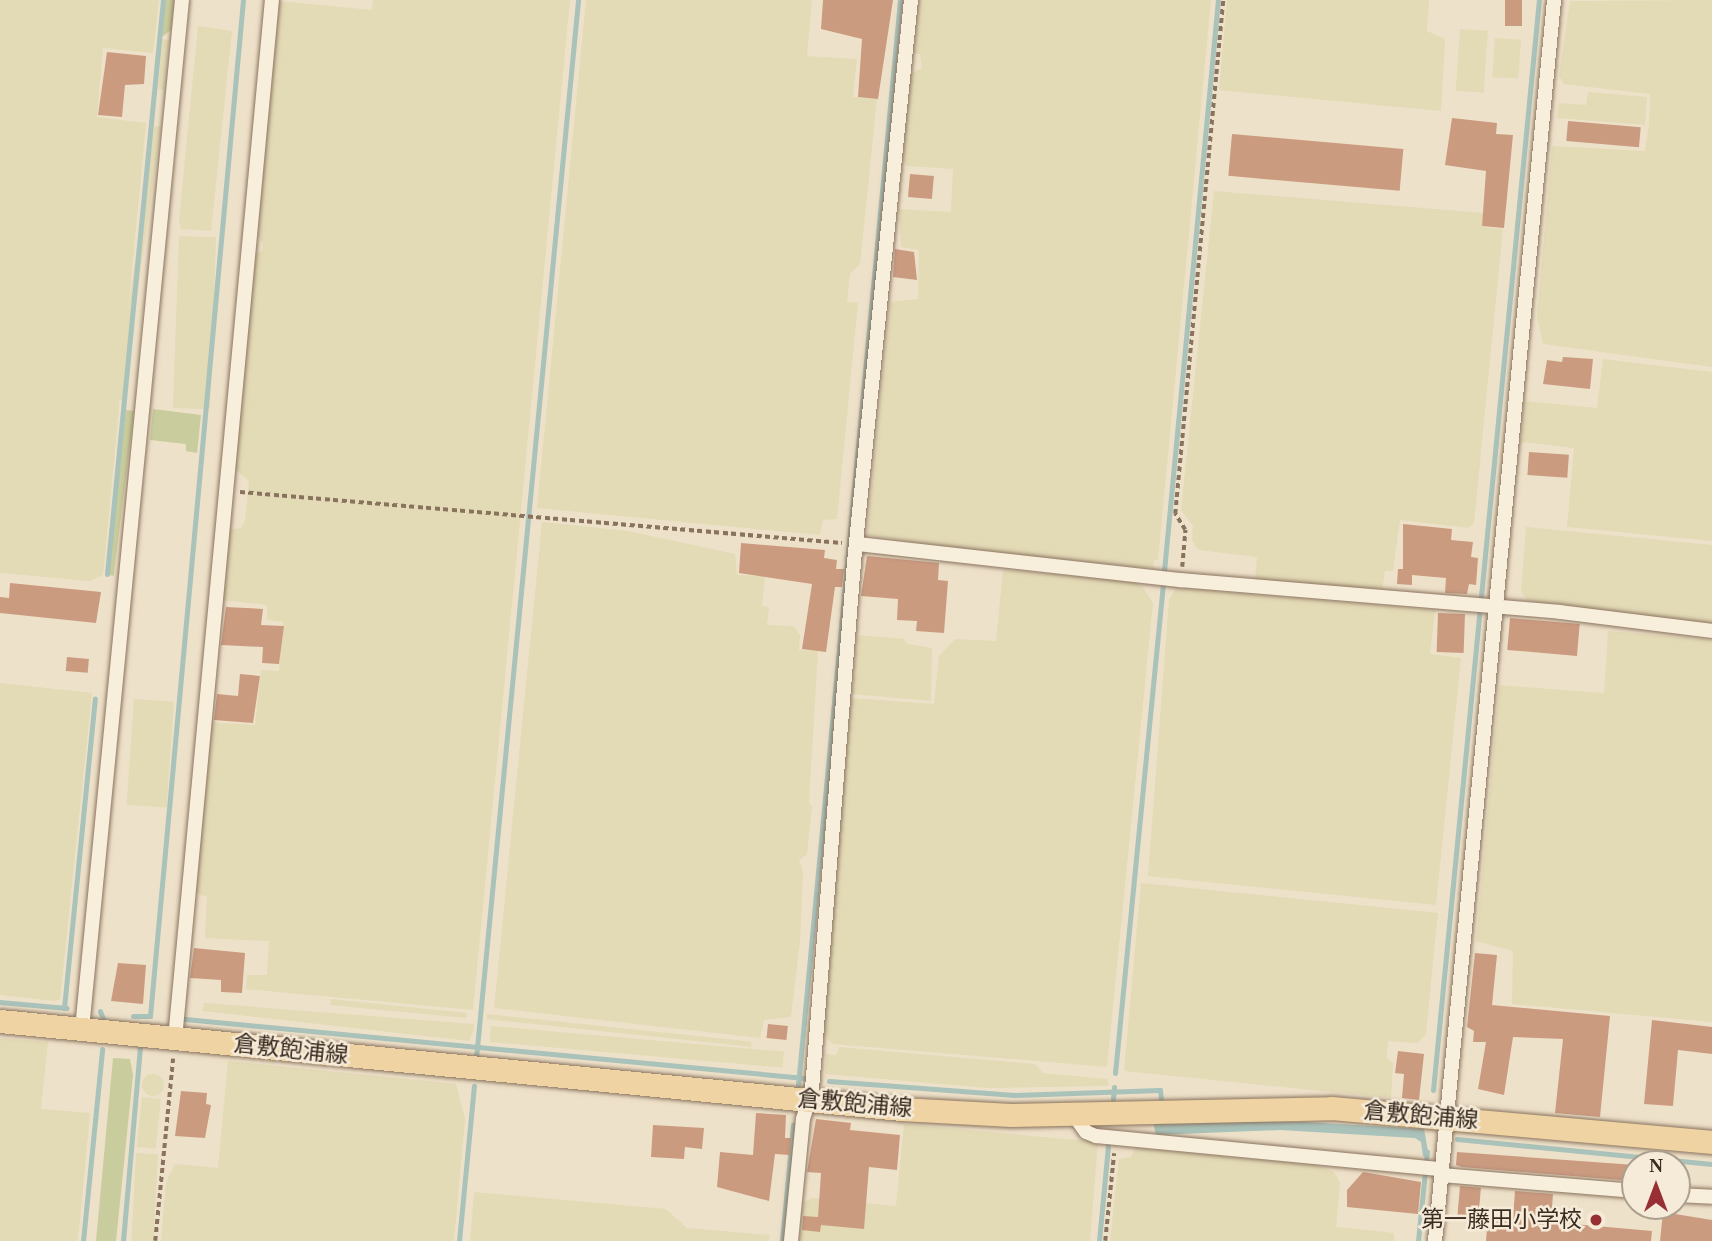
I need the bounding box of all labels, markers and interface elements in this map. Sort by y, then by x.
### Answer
street label: 倉敷飽浦線 [232,1030,350,1070]
street label: 倉敷飽浦線 [797,1085,913,1123]
street label: 倉敷飽浦線 [1363,1097,1479,1135]
north arrow [1621,1150,1691,1220]
text: N [1649,1155,1663,1176]
place label: 第一藤田小学校 [1421,1206,1582,1234]
marker: 第一藤田小学校 [1588,1212,1604,1228]

